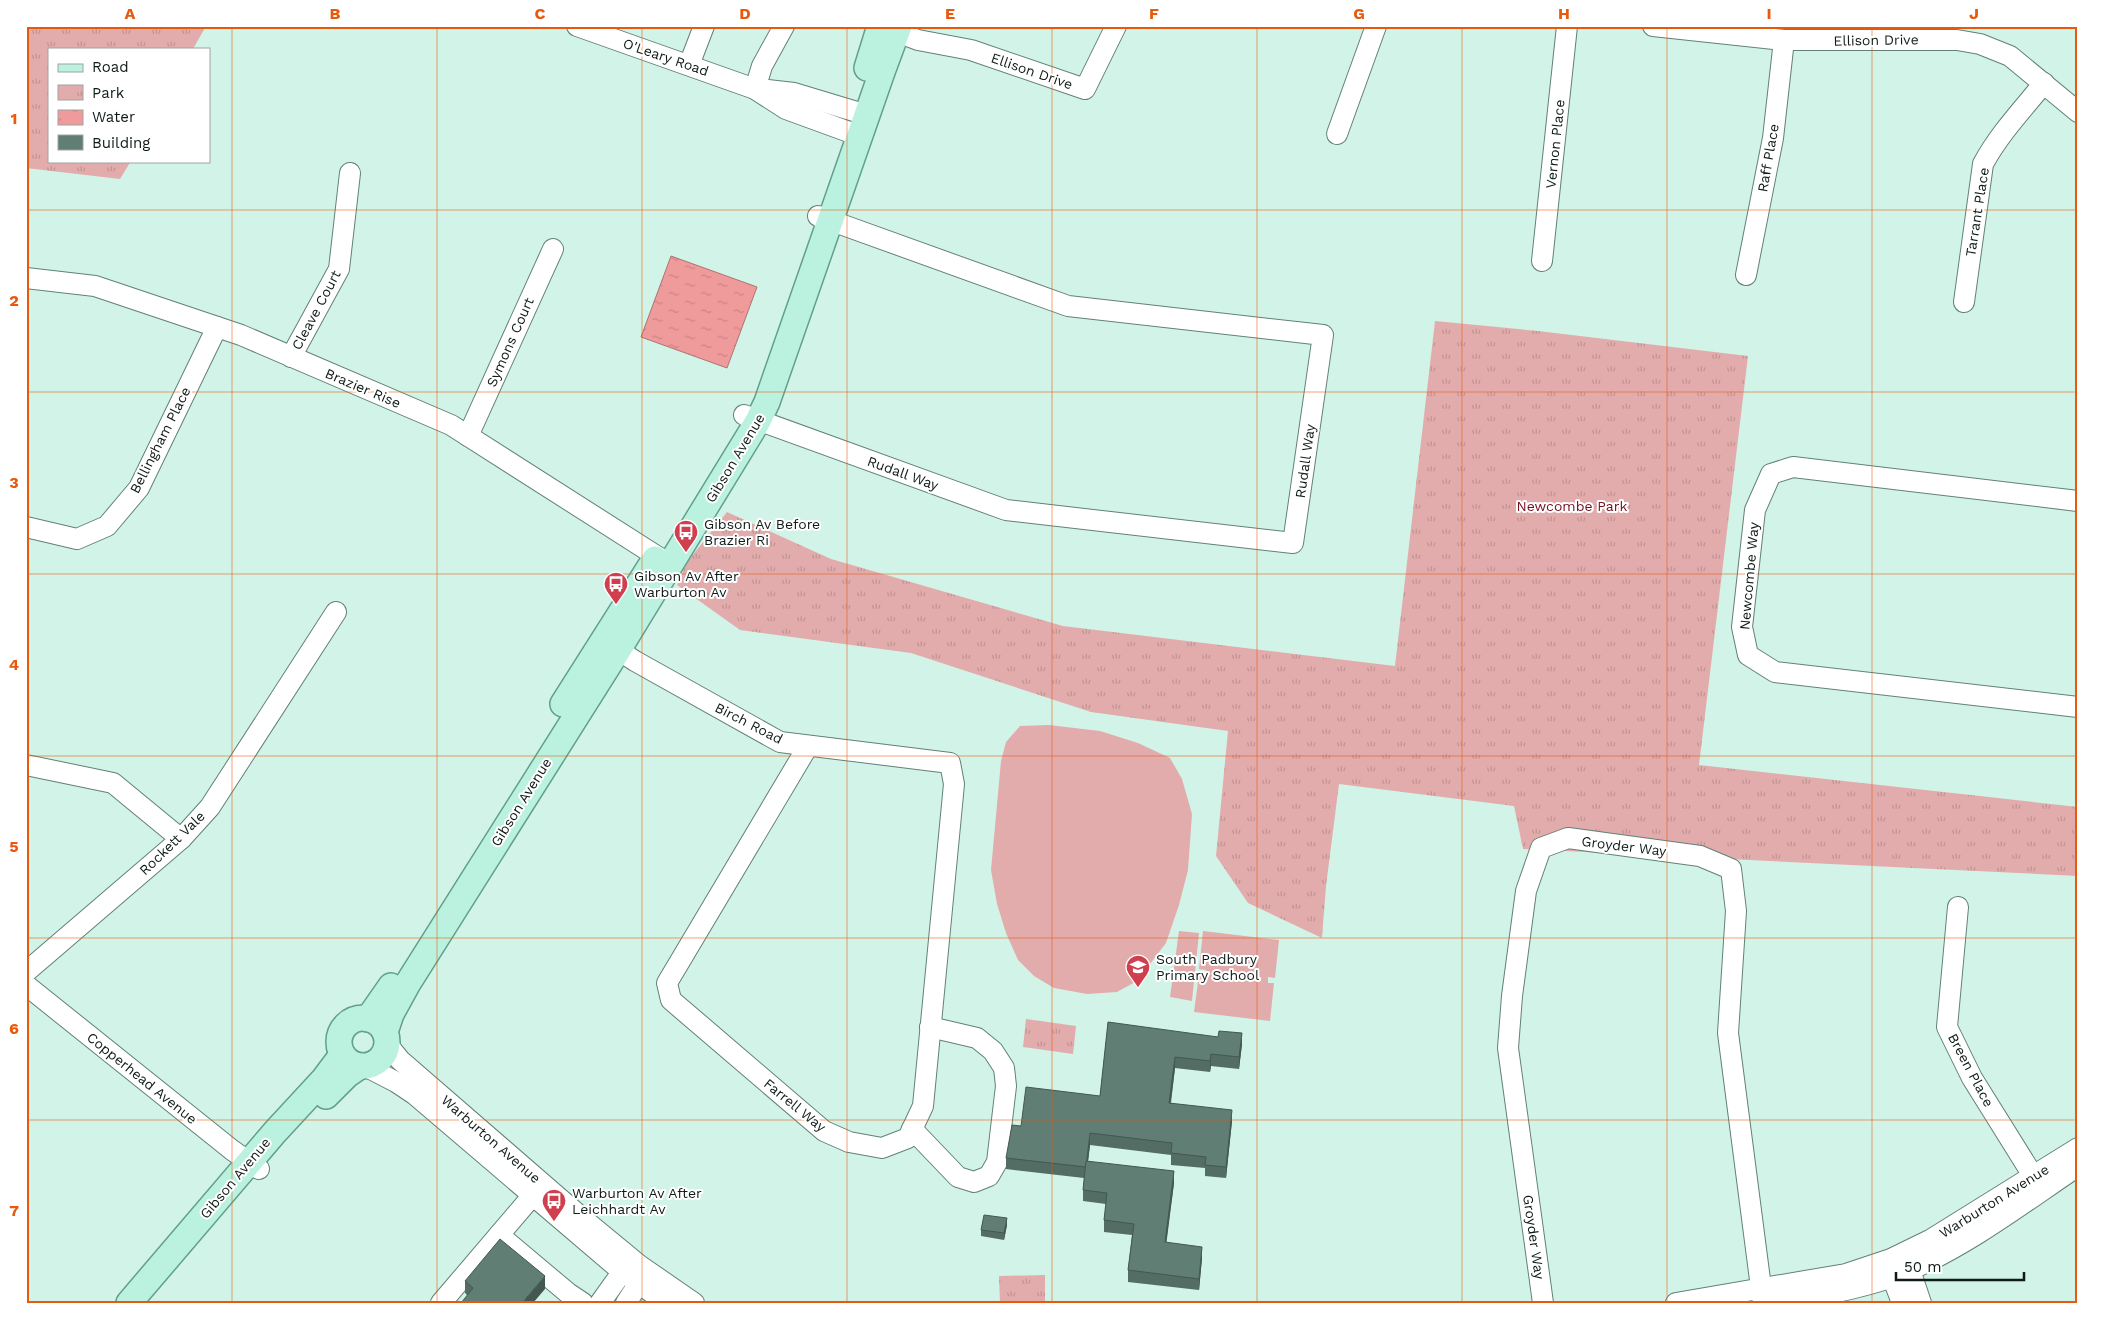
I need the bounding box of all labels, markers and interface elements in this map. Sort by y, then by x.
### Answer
text: A [125,4,136,23]
text: B [330,4,341,23]
text: C [535,4,546,23]
text: D [739,4,751,23]
text: E [945,4,955,23]
text: F [1149,4,1159,23]
text: G [1353,4,1365,23]
text: H [1558,4,1570,23]
text: I [1766,4,1772,23]
text: J [1969,4,1979,23]
street label: Ellison Drive [1833,31,1919,49]
street label: O'Leary Road [621,35,711,79]
legend [48,48,210,162]
street label: Ellison Drive [989,50,1075,92]
text: Road [92,58,129,76]
text: Park [92,84,125,102]
street label: Vernon Place [1542,99,1568,189]
text: Water [92,108,135,126]
text: 1 [11,109,17,128]
street label: Raff Place [1754,123,1782,193]
text: Building [92,134,150,152]
street label: Tarrant Place [1962,166,1992,258]
street label: Cleave Court [288,267,344,352]
text: 2 [9,291,19,310]
street label: Symons Court [483,295,537,389]
street label: Brazier Rise [323,365,403,411]
street label: Bellingham Place [126,384,194,496]
street label: Gibson Avenue [702,411,768,505]
street label: Rudall Way [1292,422,1318,499]
street label: Rudall Way [865,453,942,494]
text: 3 [9,473,19,492]
park label: Newcombe Park [1517,498,1627,514]
place label: Gibson Av Before Brazier Ri [704,516,820,548]
bus stop icon: Gibson Av Before Brazier Ri [673,519,699,553]
street label: Newcombe Way [1736,521,1762,631]
place label: Gibson Av After Warburton Av [634,568,739,600]
bus stop icon: Gibson Av After Warburton Av [603,571,629,605]
text: 4 [9,655,19,674]
street label: Birch Road [712,699,786,747]
street label: Gibson Avenue [488,755,554,849]
street label: Rockett Vale [136,808,208,878]
street label: Groyder Way [1581,833,1668,859]
text: 5 [9,837,19,856]
place label: South Padbury Primary School [1156,951,1260,983]
school or university icon: South Padbury Primary School [1125,954,1151,988]
text: 6 [9,1019,19,1038]
street label: Copperhead Avenue [84,1029,200,1127]
street label: Breen Place [1945,1031,1997,1109]
street label: Farrell Way [761,1075,830,1135]
street label: Warburton Avenue [438,1092,544,1186]
street label: Gibson Avenue [196,1134,274,1222]
street label: Warburton Avenue [1936,1161,2052,1241]
place label: Warburton Av After Leichhardt Av [572,1185,702,1217]
bus stop icon: Warburton Av After Leichhardt Av [541,1188,567,1222]
street label: Groyder Way [1520,1194,1548,1281]
text: 7 [9,1201,19,1220]
scale bar [1896,1249,2024,1281]
text: 50 m [1904,1258,1941,1276]

